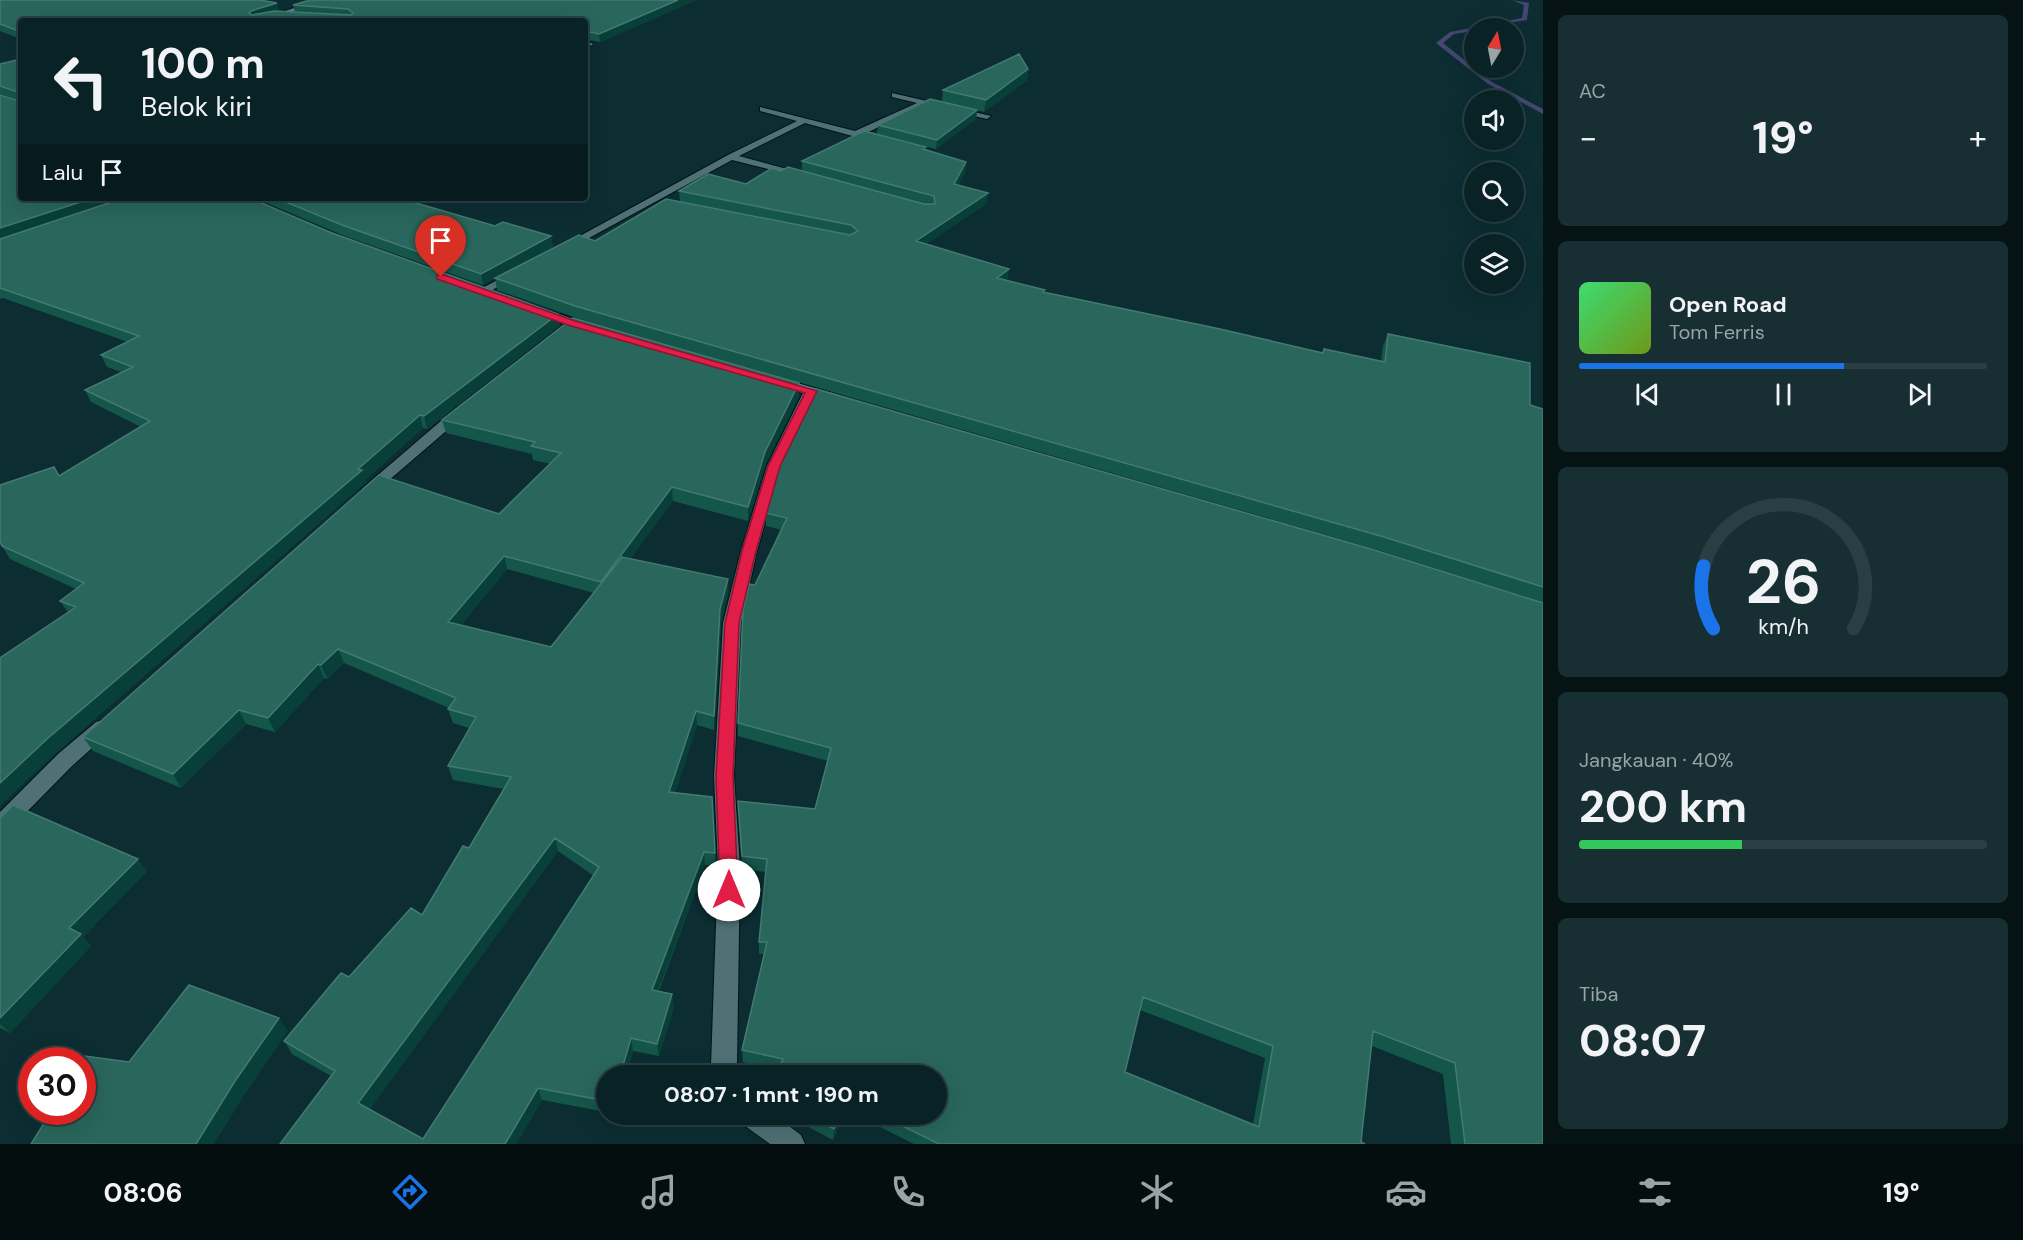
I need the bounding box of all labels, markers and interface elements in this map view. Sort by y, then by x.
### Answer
north arrow [1464,18,1524,78]
map controls [1464,18,1524,294]
text: 100 m [141,36,265,91]
icon: left [42,42,120,120]
text: AC [1579,78,1606,104]
text: Belok kiri [141,89,252,124]
button: sound [1464,90,1524,150]
text: 19° [1752,108,1814,167]
text: − [1579,116,1597,159]
text: + [1969,116,1987,159]
icon: arrive [95,156,128,189]
text: Lalu [42,158,83,187]
button: search [1464,162,1524,222]
pin [415,215,466,277]
icon: arrive [424,224,457,257]
button: layers [1464,234,1524,294]
text: Open Road [1669,290,1787,319]
text: Tom Ferris [1669,319,1765,345]
icon: previous [1631,378,1664,411]
icon: pause [1767,378,1800,411]
icon: next [1903,378,1936,411]
text: 26 [1745,541,1821,622]
text: km/h [1758,613,1808,641]
text: Jangkauan · 40% [1579,747,1733,773]
text: 200 km [1579,777,1747,836]
position arrow [697,858,761,922]
text: Tiba [1579,981,1618,1007]
text: 08:07 [1579,1011,1706,1070]
speed limit sign: 30 [18,1047,96,1125]
text: 08:07 · 1 mnt · 190 m [664,1080,879,1109]
icon: directions [389,1171,431,1213]
icon: music [638,1171,680,1213]
icon: phone [887,1171,929,1213]
icon: climate [1136,1171,1178,1213]
icon: car [1385,1171,1427,1213]
icon: filters [1634,1171,1676,1213]
text: 08:06 [103,1175,183,1210]
text: 19° [1883,1175,1920,1210]

